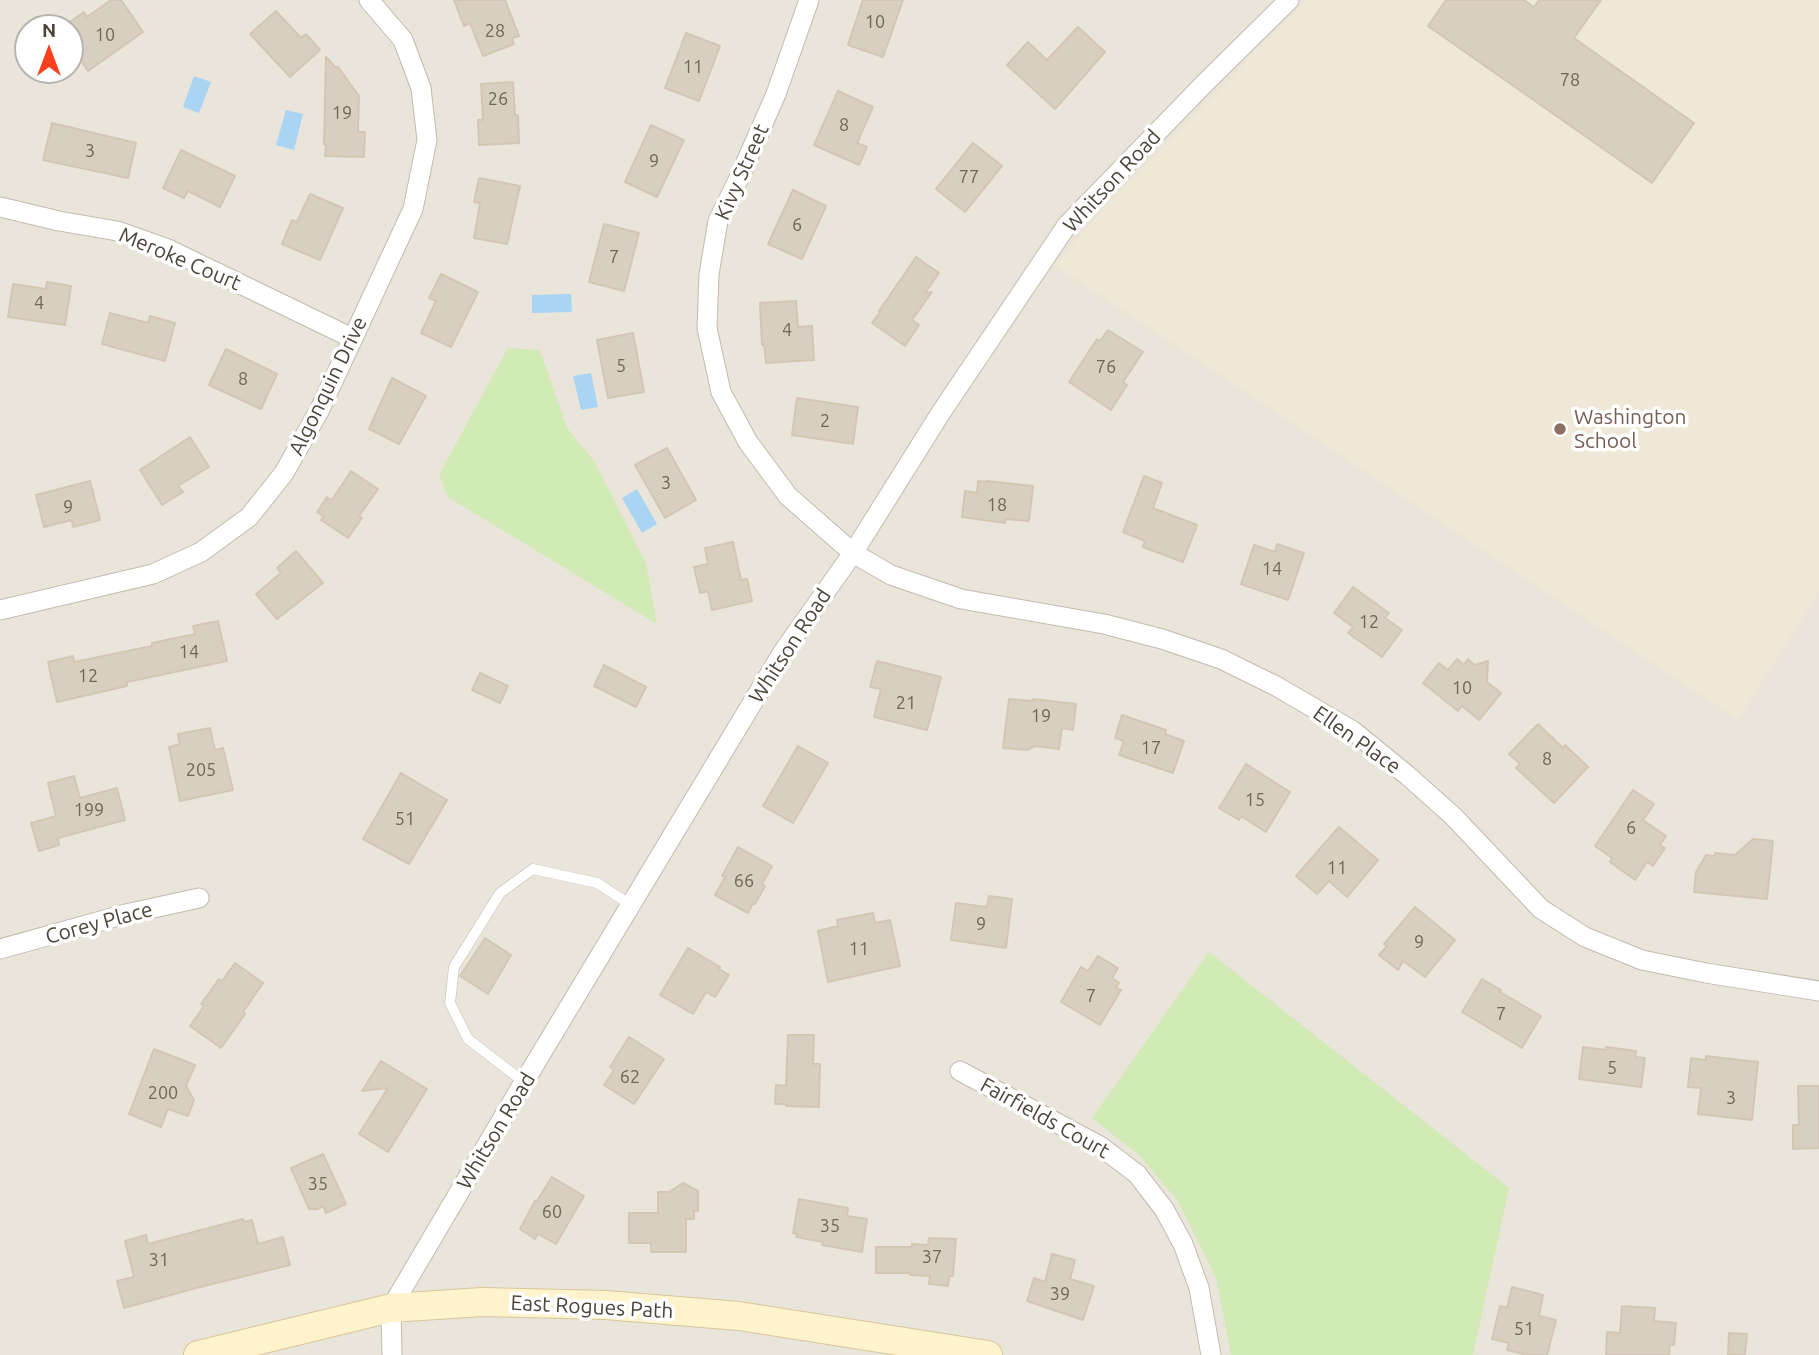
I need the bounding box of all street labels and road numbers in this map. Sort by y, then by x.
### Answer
street label: Kivy Street [710,120,774,224]
street label: Whitson Road [1058,124,1166,238]
street label: Meroke Court [115,222,245,296]
street label: Algonquin Drive [284,312,372,460]
street label: Whitson Road [744,584,836,708]
street label: Ellen Place [1308,701,1406,779]
street label: Corey Place [43,897,155,949]
street label: Whitson Road [451,1068,541,1194]
street label: Fairfields Court [976,1072,1114,1164]
street label: East Rogues Path [510,1290,674,1324]

